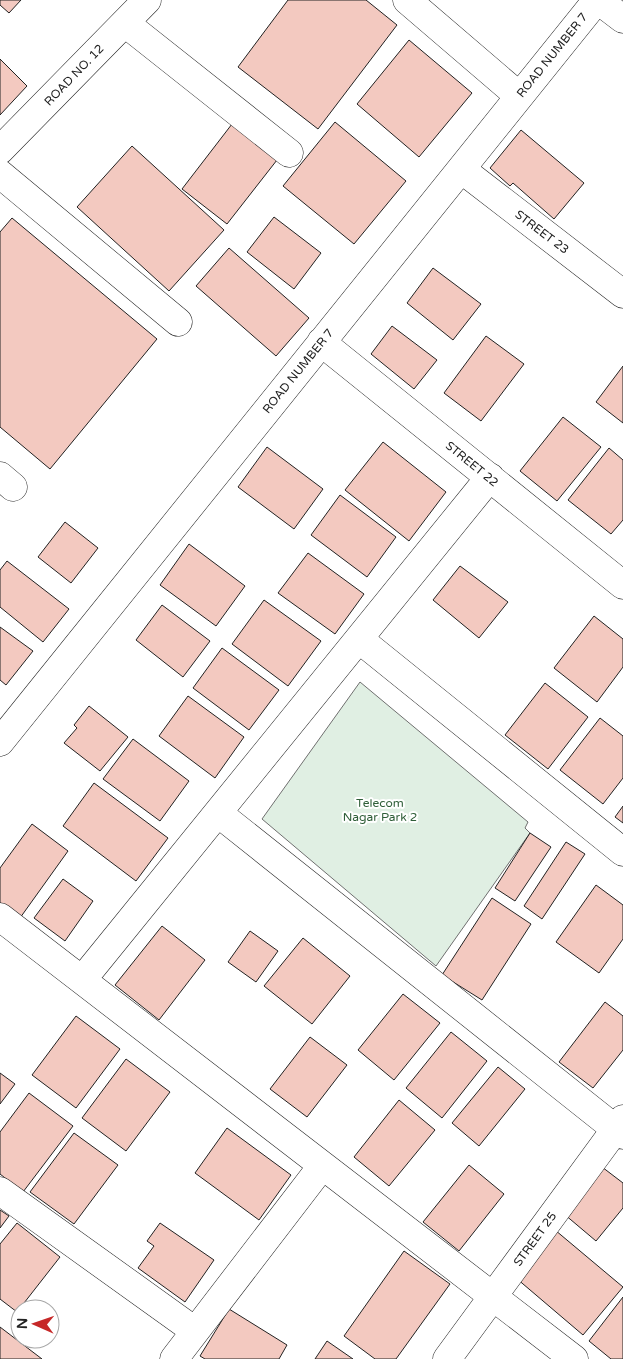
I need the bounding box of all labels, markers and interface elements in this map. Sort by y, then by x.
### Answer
street label: ROAD NUMBER 7 [514,10,590,100]
street label: ROAD NO. 12 [41,42,107,108]
street label: STREET 23 [512,207,572,257]
street label: ROAD NUMBER 7 [260,326,336,416]
street label: STREET 22 [443,439,501,489]
park label: Telecom Nagar Park 2 [343,796,417,824]
street label: STREET 25 [511,1209,559,1269]
north arrow [10,1299,60,1349]
text: N [14,1318,31,1329]

